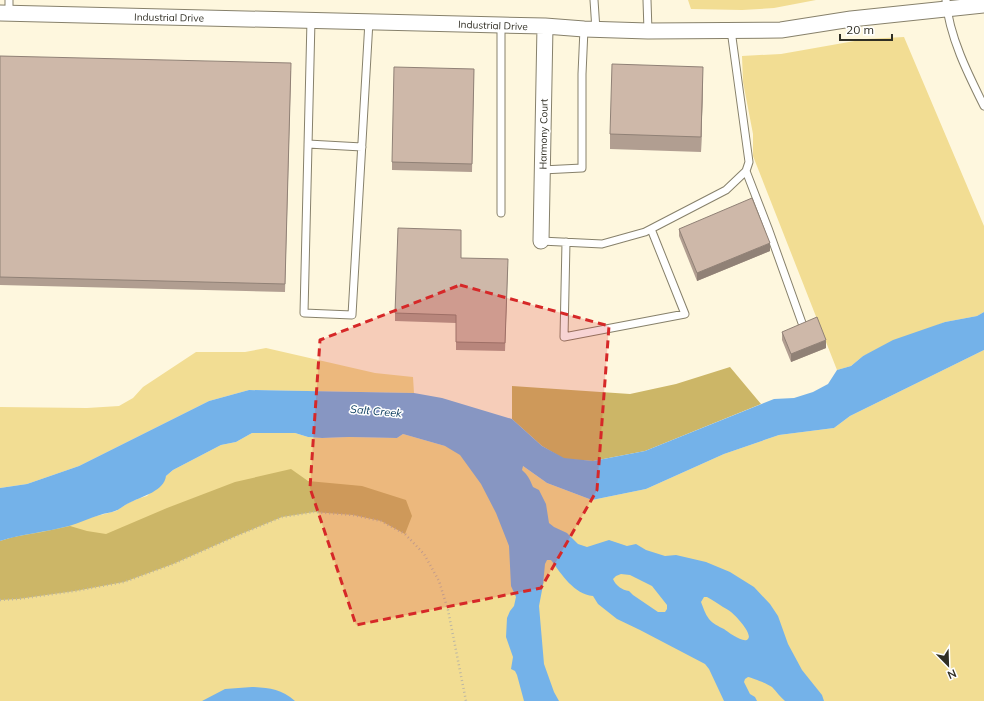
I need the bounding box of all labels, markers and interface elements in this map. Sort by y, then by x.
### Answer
street label: Industrial Drive [134,10,204,25]
scale bar [840,16,892,42]
street label: Industrial Drive [458,18,528,33]
text: 20 m [846,22,874,37]
street label: Harmony Court [536,98,551,170]
water label: Salt Creek [350,402,403,420]
north arrow [928,645,968,685]
text: N [945,666,958,682]

